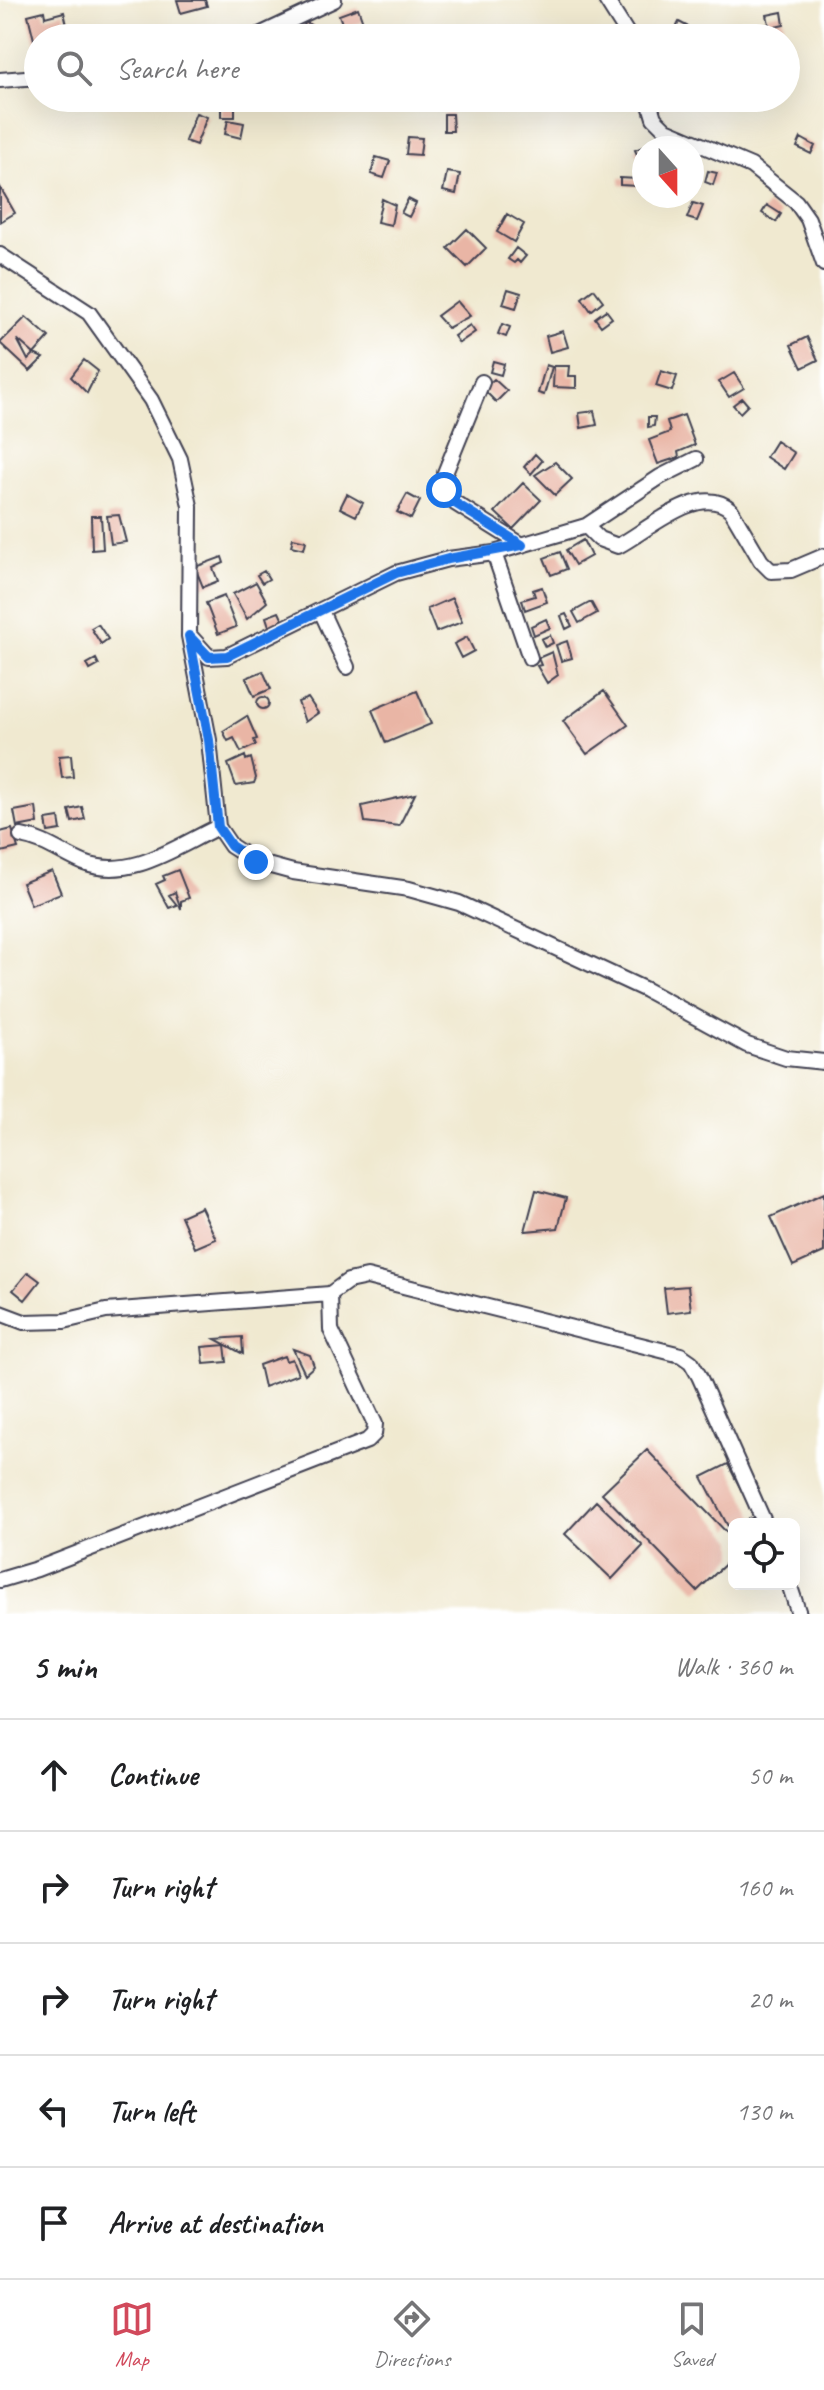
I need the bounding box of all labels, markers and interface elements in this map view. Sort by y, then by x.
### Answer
search box [24,24,800,112]
icon: search [52,46,96,90]
text: Search here [116,49,238,87]
north arrow [632,136,704,208]
route start [426,472,462,508]
route end [238,844,274,880]
map controls [728,1518,800,1590]
button: locate [728,1518,800,1590]
text: 5 min [32,1645,97,1688]
text: Walk · 360 m [675,1650,792,1683]
icon: ahead [32,1753,76,1797]
text: Continue [108,1756,198,1794]
text: 50 m [748,1759,792,1792]
icon: right [32,1865,76,1909]
text: Turn right [108,1868,213,1906]
text: 160 m [736,1871,792,1904]
icon: right [32,1977,76,2021]
text: Turn right [108,1980,213,2018]
text: 20 m [748,1983,792,2016]
icon: left [32,2089,76,2133]
text: Turn left [108,2092,195,2130]
text: 130 m [736,2095,792,2128]
icon: arrive [32,2201,76,2245]
text: Arrive at destination [108,2204,323,2242]
tab: Map [110,2297,154,2373]
tab: Directions [374,2297,450,2373]
tab: Saved [670,2297,714,2373]

